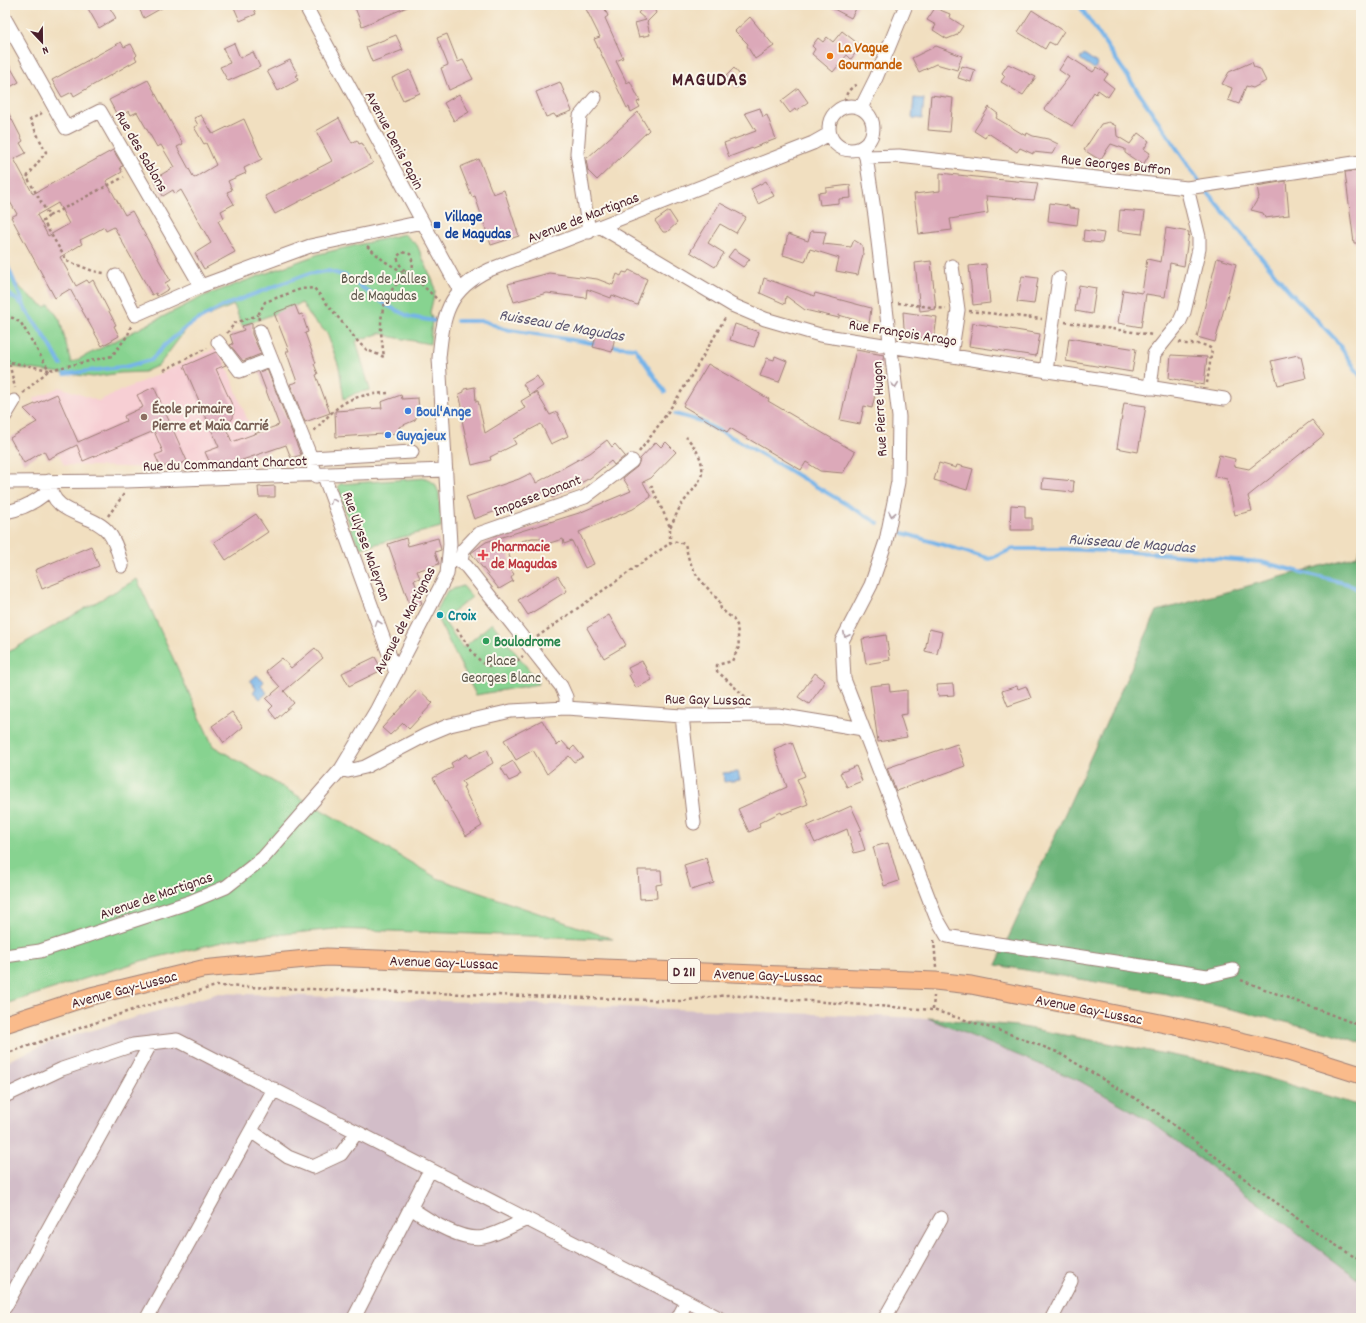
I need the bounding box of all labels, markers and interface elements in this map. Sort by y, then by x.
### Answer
north arrow [22,22,62,62]
place label: La Vague Gourmande [838,38,903,77]
text: N [39,41,51,58]
marker: La Vague Gourmande [825,51,835,61]
district label: MAGUDAS [672,68,748,95]
street label: Avenue Denis Papin [358,88,428,194]
street label: Rue des Sablons [108,107,173,197]
street label: Rue Georges Buffon [1060,149,1172,183]
street label: Avenue de Martignas [525,187,643,250]
place label: Village de Magudas [445,207,511,246]
marker: Village de Magudas [432,220,442,230]
park label: Bords de Jalles de Magudas [341,269,427,308]
water label: Ruisseau de Magudas [497,304,627,349]
street label: Rue François Arago [847,315,959,353]
street label: Rue Pierre Hugon [868,361,894,457]
one-way arrow [890,381,899,388]
place label: École primaire Pierre et Maïa Carrié [152,399,269,438]
place label: Boul'Ange [416,402,471,424]
marker: Boul'Ange [403,406,413,416]
marker: École primaire Pierre et Maïa Carrié [139,412,149,422]
place label: Guyajeux [396,426,446,448]
marker: Guyajeux [383,430,393,440]
street label: Rue du Commandant Charcot [142,451,308,479]
street label: Impasse Donant [491,470,585,524]
street label: Rue Ulysse Maleyran [335,489,395,605]
one-way arrow [330,497,338,504]
one-way arrow [888,511,896,517]
water label: Ruisseau de Magudas [1068,529,1197,560]
place label: Pharmacie de Magudas [491,537,557,576]
marker: Pharmacie de Magudas [478,550,488,560]
street label: Avenue de Martignas [369,563,442,679]
place label: Croix [448,606,476,628]
marker: Croix [435,610,445,620]
one-way arrow [374,620,382,627]
one-way arrow [843,630,850,638]
place label: Boulodrome [494,632,561,654]
marker: Boulodrome [481,636,491,646]
park label: Place Georges Blanc [461,651,541,690]
street label: Rue Gay Lussac [665,689,751,713]
street label: Avenue de Martignas [97,867,216,927]
street label: Avenue Gay-Lussac [389,951,499,977]
road number: D 211 [668,959,700,983]
street label: Avenue Gay-Lussac [713,964,823,990]
street label: Avenue Gay-Lussac [69,966,180,1016]
street label: Avenue Gay-Lussac [1033,990,1144,1032]

